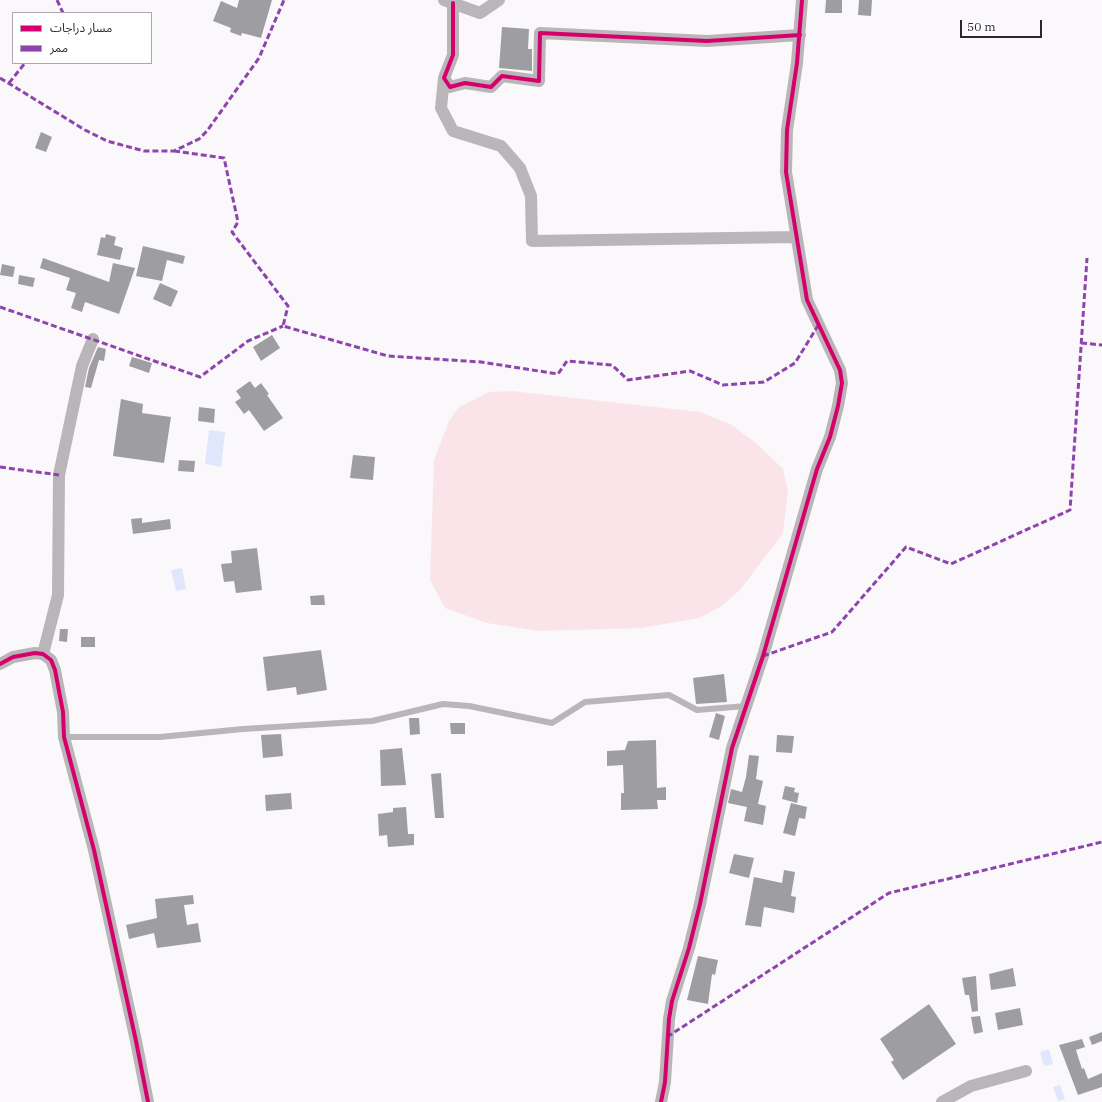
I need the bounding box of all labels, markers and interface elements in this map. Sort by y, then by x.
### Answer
legend [12,12,152,64]
scale bar [962,12,1044,38]
text: 50 m [967,19,996,34]
text: مسار دراجات [50,20,112,35]
text: ممر [50,40,68,55]

